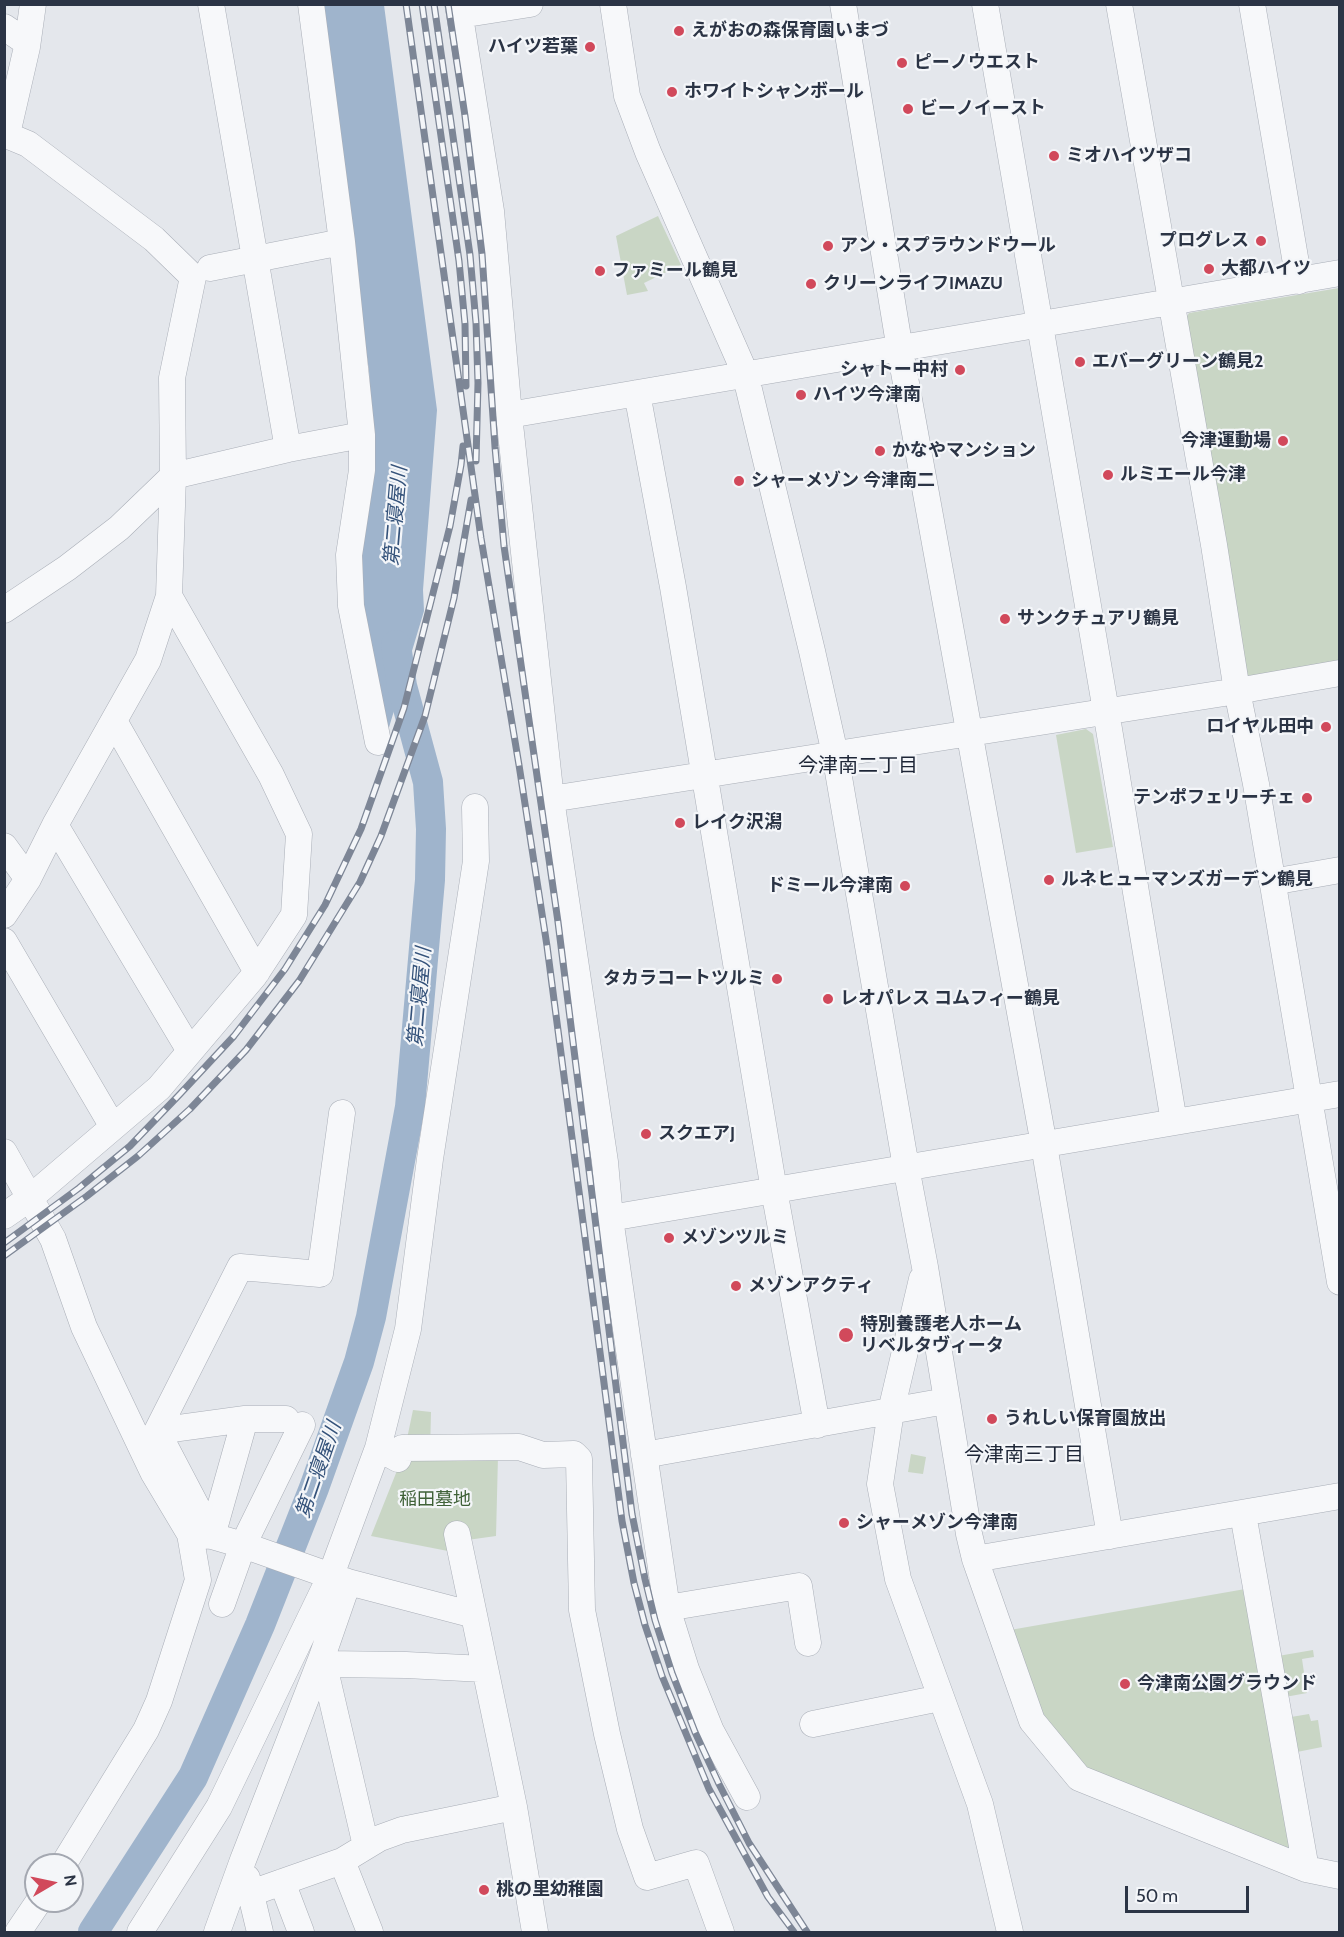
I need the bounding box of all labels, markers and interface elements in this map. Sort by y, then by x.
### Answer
place label: えがおの森保育園いまづ [691,20,889,42]
marker: えがおの森保育園いまづ [672,24,686,38]
place label: ハイツ若葉 [488,36,578,58]
marker: ハイツ若葉 [583,40,597,54]
place label: ピーノウエスト [914,52,1040,74]
marker: ピーノウエスト [895,56,909,70]
place label: ホワイトシャンボール [684,81,864,103]
marker: ホワイトシャンボール [665,85,679,99]
place label: ビーノイースト [920,98,1046,120]
marker: ビーノイースト [901,102,915,116]
place label: ミオハイツザコ [1066,145,1192,167]
marker: ミオハイツザコ [1047,149,1061,163]
place label: プログレス [1159,230,1249,252]
marker: プログレス [1254,234,1268,248]
place label: アン・スプラウンドウール [840,235,1056,257]
marker: アン・スプラウンドウール [821,239,835,253]
place label: 大都ハイツ [1221,258,1311,280]
place label: ファミール鶴見 [612,260,738,282]
marker: 大都ハイツ [1202,262,1216,276]
marker: ファミール鶴見 [593,264,607,278]
place label: クリーンライフIMAZU [823,273,1003,295]
marker: クリーンライフIMAZU [804,277,818,291]
place label: エバーグリーン鶴見2 [1092,351,1264,373]
marker: エバーグリーン鶴見2 [1073,355,1087,369]
place label: シャトー中村 [840,359,948,381]
marker: シャトー中村 [953,363,967,377]
place label: ハイツ今津南 [813,384,921,406]
marker: ハイツ今津南 [794,388,808,402]
place label: 今津運動場 [1181,430,1271,452]
marker: 今津運動場 [1276,434,1290,448]
place label: かなやマンション [892,440,1036,462]
marker: かなやマンション [873,444,887,458]
place label: ルミエール今津 [1120,464,1246,486]
water label: 第二寝屋川 [380,465,412,567]
marker: ルミエール今津 [1101,468,1115,482]
place label: シャーメゾン 今津南二 [751,470,935,492]
marker: シャーメゾン 今津南二 [732,474,746,488]
place label: サンクチュアリ鶴見 [1017,608,1179,630]
marker: サンクチュアリ鶴見 [998,612,1012,626]
place label: ロイヤル田中 [1206,716,1314,738]
marker: ロイヤル田中 [1319,720,1333,734]
district label: 今津南二丁目 [798,754,918,778]
place label: テンポフェリーチェ [1133,787,1295,809]
marker: テンポフェリーチェ [1300,791,1314,805]
place label: レイク沢潟 [692,812,782,834]
marker: レイク沢潟 [673,816,687,830]
place label: ルネヒューマンズガーデン鶴見 [1061,869,1313,891]
marker: ルネヒューマンズガーデン鶴見 [1042,873,1056,887]
place label: ドミール今津南 [767,875,893,897]
marker: ドミール今津南 [898,879,912,893]
water label: 第二寝屋川 [404,946,436,1048]
place label: タカラコートツルミ [603,968,765,990]
marker: タカラコートツルミ [770,972,784,986]
place label: レオパレス コムフィー鶴見 [840,988,1060,1010]
marker: レオパレス コムフィー鶴見 [821,992,835,1006]
place label: スクエアJ [658,1123,735,1145]
marker: スクエアJ [639,1127,653,1141]
place label: メゾンツルミ [681,1227,789,1249]
marker: メゾンツルミ [662,1231,676,1245]
place label: メゾンアクティ [748,1275,874,1297]
marker: メゾンアクティ [729,1279,743,1293]
place label: 特別養護老人ホーム リベルタヴィータ [860,1314,1022,1356]
marker: 特別養護老人ホーム リベルタヴィータ [837,1326,855,1344]
place label: うれしい保育園放出 [1004,1408,1166,1430]
marker: うれしい保育園放出 [985,1412,999,1426]
water label: 第二寝屋川 [291,1419,347,1521]
district label: 今津南三丁目 [964,1443,1084,1467]
park label: 稲田墓地 [399,1489,471,1511]
place label: シャーメゾン今津南 [856,1512,1018,1534]
marker: シャーメゾン今津南 [837,1516,851,1530]
place label: 今津南公園グラウンド [1137,1673,1317,1695]
marker: 今津南公園グラウンド [1118,1677,1132,1691]
north arrow [24,1853,84,1913]
text: N [60,1873,81,1887]
scale bar [1128,1874,1252,1912]
place label: 桃の里幼稚園 [496,1879,604,1901]
marker: 桃の里幼稚園 [477,1883,491,1897]
text: 50 m [1136,1885,1178,1907]

